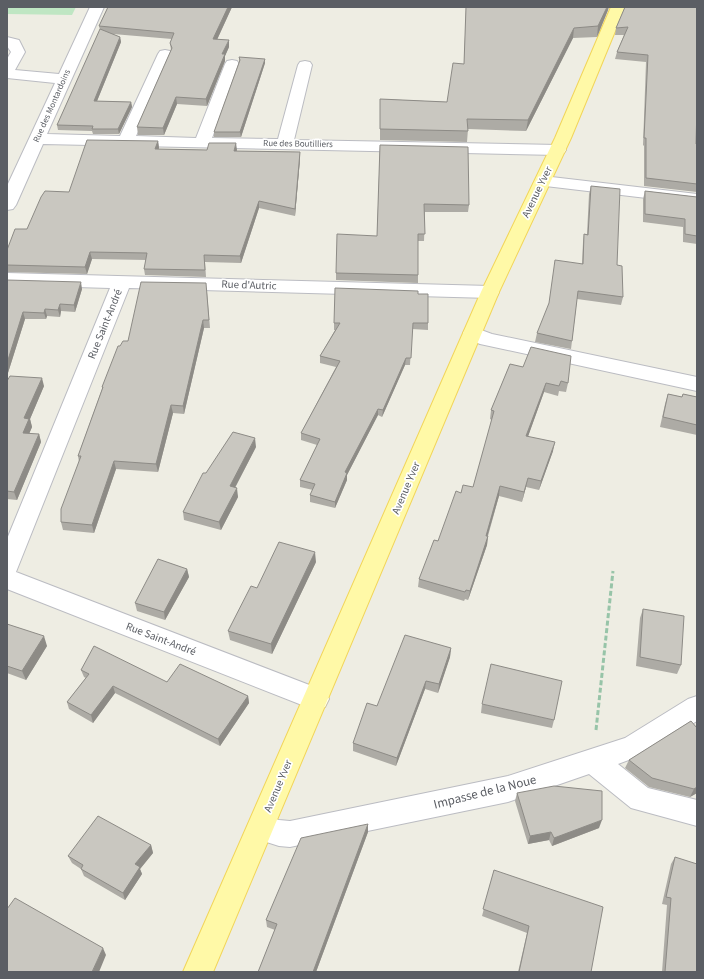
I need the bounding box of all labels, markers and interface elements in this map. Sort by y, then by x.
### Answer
street label: Rue des Montardoins [30,67,74,145]
street label: Rue des Boutilliers [263,137,333,151]
street label: Avenue Yver [518,164,556,220]
street label: Rue d'Autric [221,277,277,293]
street label: Rue Saint-André [84,286,126,361]
street label: Avenue Yver [388,459,424,517]
street label: Rue Saint-André [124,619,199,659]
street label: Avenue Yver [260,757,296,815]
street label: Impasse de la Noue [432,771,538,813]

